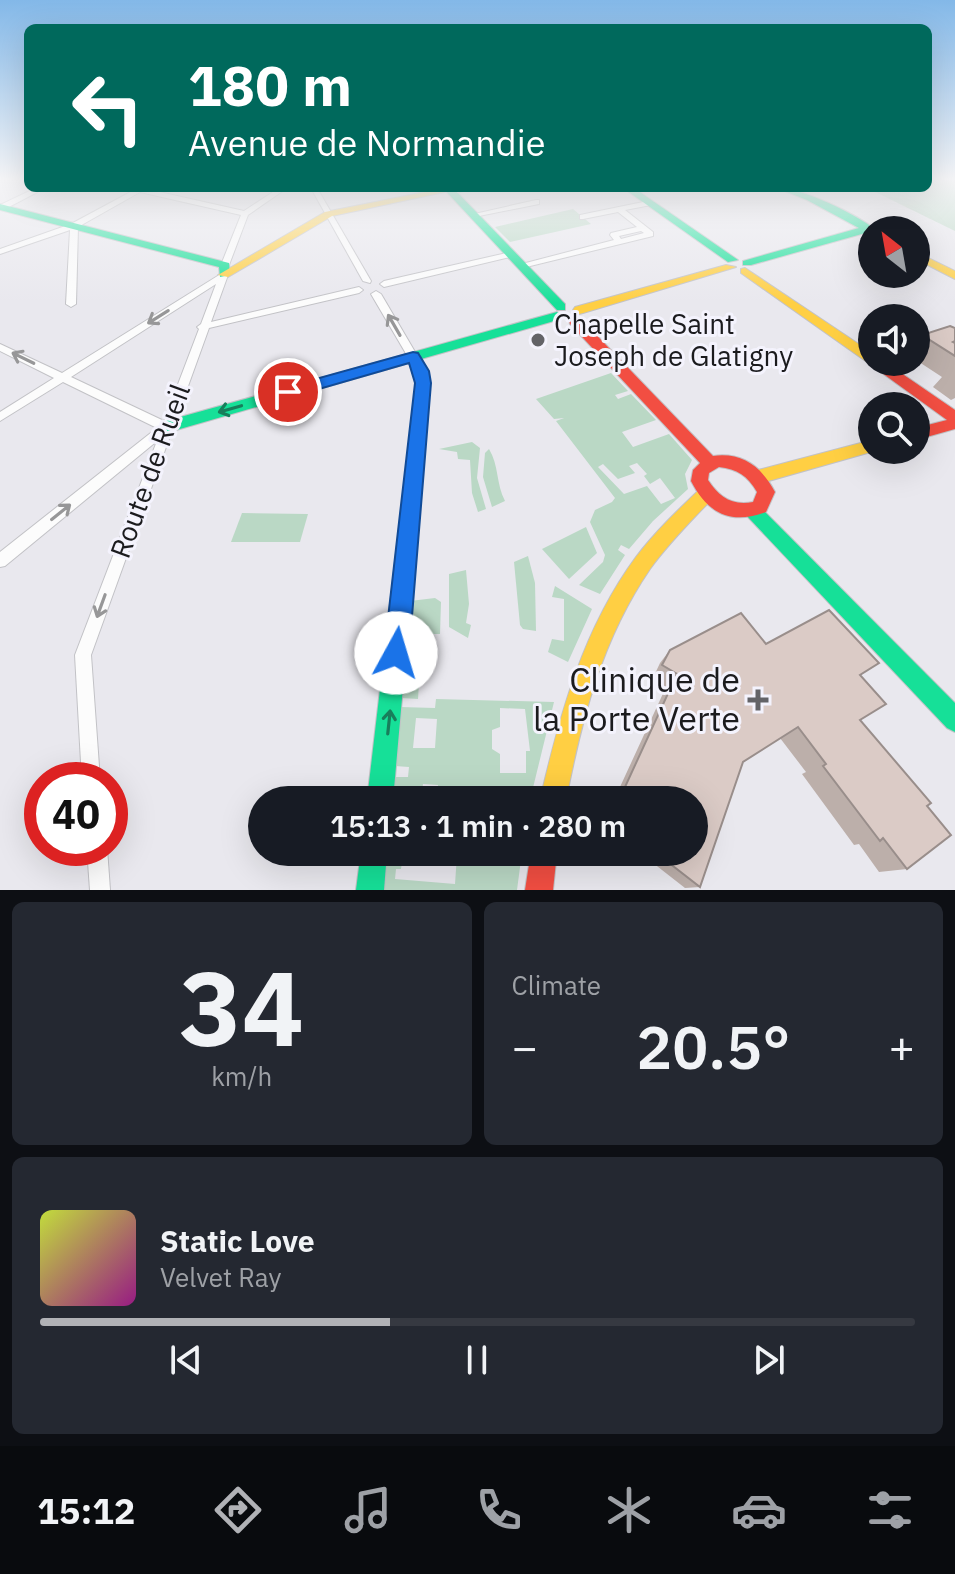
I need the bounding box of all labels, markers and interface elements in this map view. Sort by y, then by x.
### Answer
text: 180 m [188,49,352,121]
icon: left [56,56,160,160]
text: Avenue de Normandie [188,119,545,166]
north arrow [858,216,930,288]
map controls [858,216,930,464]
button: sound [858,304,930,376]
place label: Chapelle Saint Joseph de Glatigny [554,305,793,374]
one-way arrow [148,308,170,325]
one-way arrow [386,314,402,337]
marker: Chapelle Saint Joseph de Glatigny [529,331,547,349]
one-way arrow [11,350,35,365]
pin [254,358,322,426]
icon: arrive [266,370,310,414]
street label: Route de Rueil [101,379,198,563]
button: search [858,392,930,464]
one-way arrow [218,402,244,417]
one-way arrow [50,503,71,521]
one-way arrow [93,593,108,618]
position arrow [354,611,438,695]
place label: Clinique de la Porte Verte [533,657,740,740]
marker: Clinique de la Porte Verte [747,689,769,711]
one-way arrow [381,710,396,736]
speed limit sign: 40 [24,762,128,866]
text: 15:13 · 1 min · 280 m [330,806,626,845]
text: 34 [179,939,304,1075]
text: Climate [512,968,601,1002]
text: 20.5° [636,1007,790,1086]
text: − [512,1018,538,1075]
text: + [889,1018,915,1075]
text: km/h [211,1059,272,1093]
text: Static Love [160,1221,315,1260]
text: Velvet Ray [160,1260,281,1294]
icon: previous [164,1338,208,1382]
icon: pause [455,1338,499,1382]
icon: next [747,1338,791,1382]
icon: directions [210,1482,266,1538]
icon: music [340,1482,396,1538]
icon: phone [471,1482,527,1538]
icon: climate [601,1482,657,1538]
icon: car [731,1482,787,1538]
icon: filters [862,1482,918,1538]
text: 15:12 [37,1487,135,1534]

